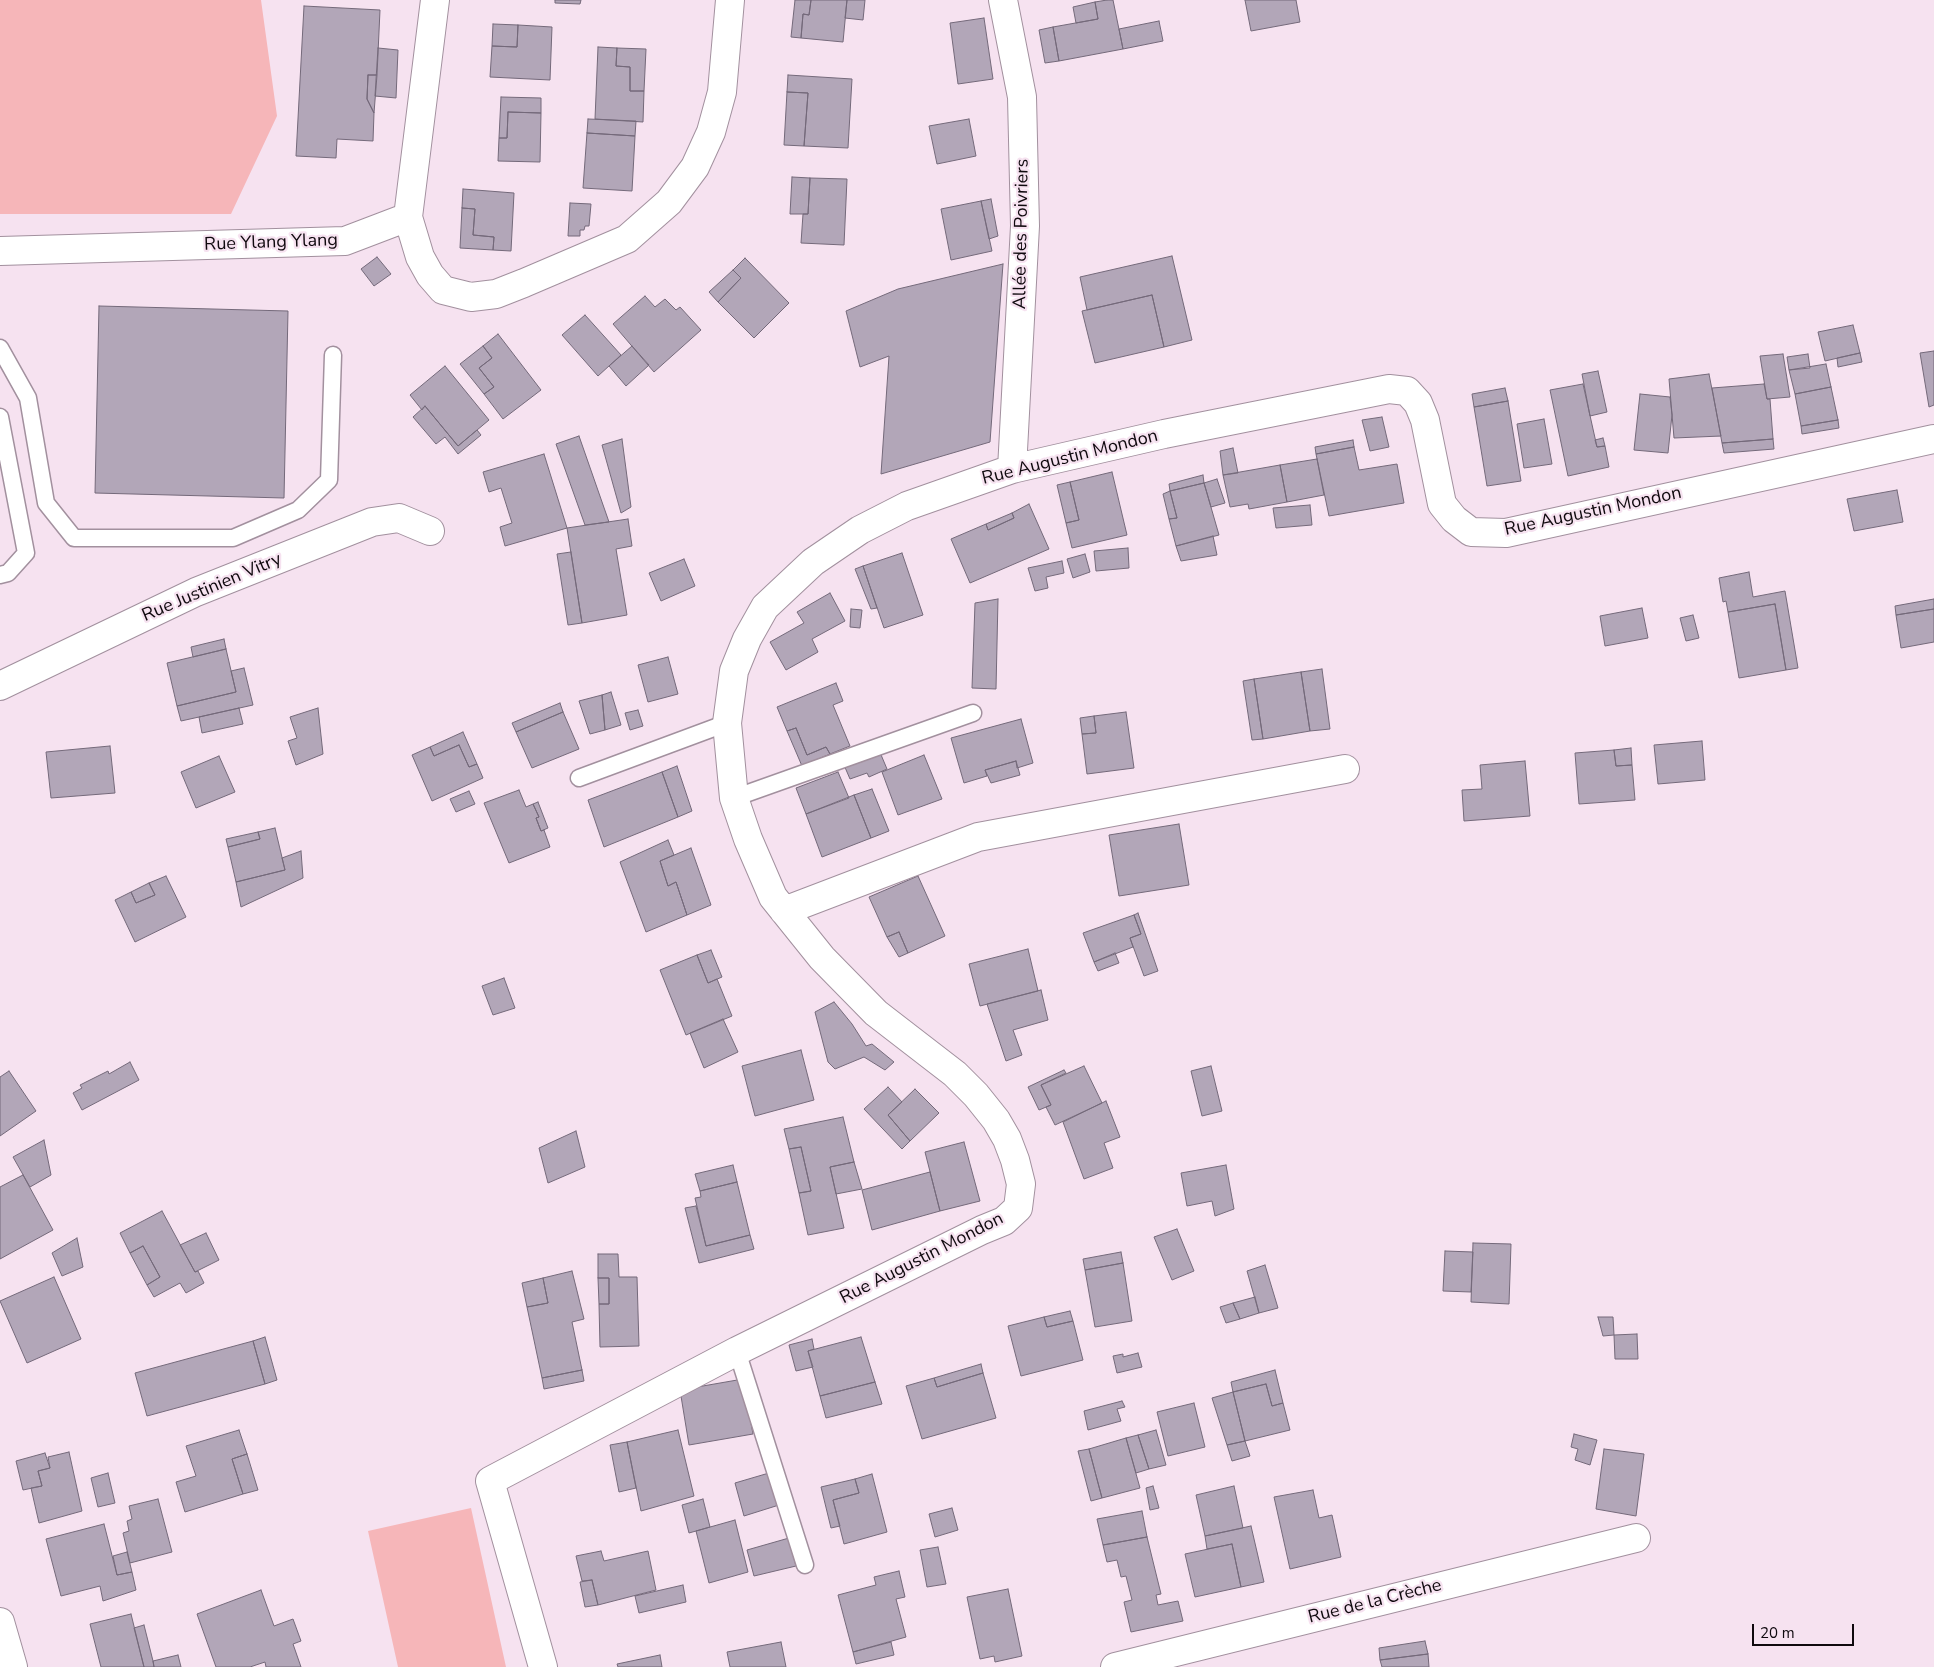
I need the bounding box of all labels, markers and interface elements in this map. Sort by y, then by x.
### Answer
street label: Allée des Poivriers [1010,159,1034,309]
street label: Rue Ylang Ylang [204,230,338,256]
street label: Rue Augustin Mondon [980,426,1160,490]
street label: Rue Augustin Mondon [1503,483,1683,541]
street label: Rue Justinien Vitry [139,549,285,627]
street label: Rue Augustin Mondon [837,1208,1007,1310]
street label: Rue de la Crèche [1306,1575,1444,1629]
scale bar [1754,1614,1856,1646]
text: 20 m [1760,1623,1795,1643]

